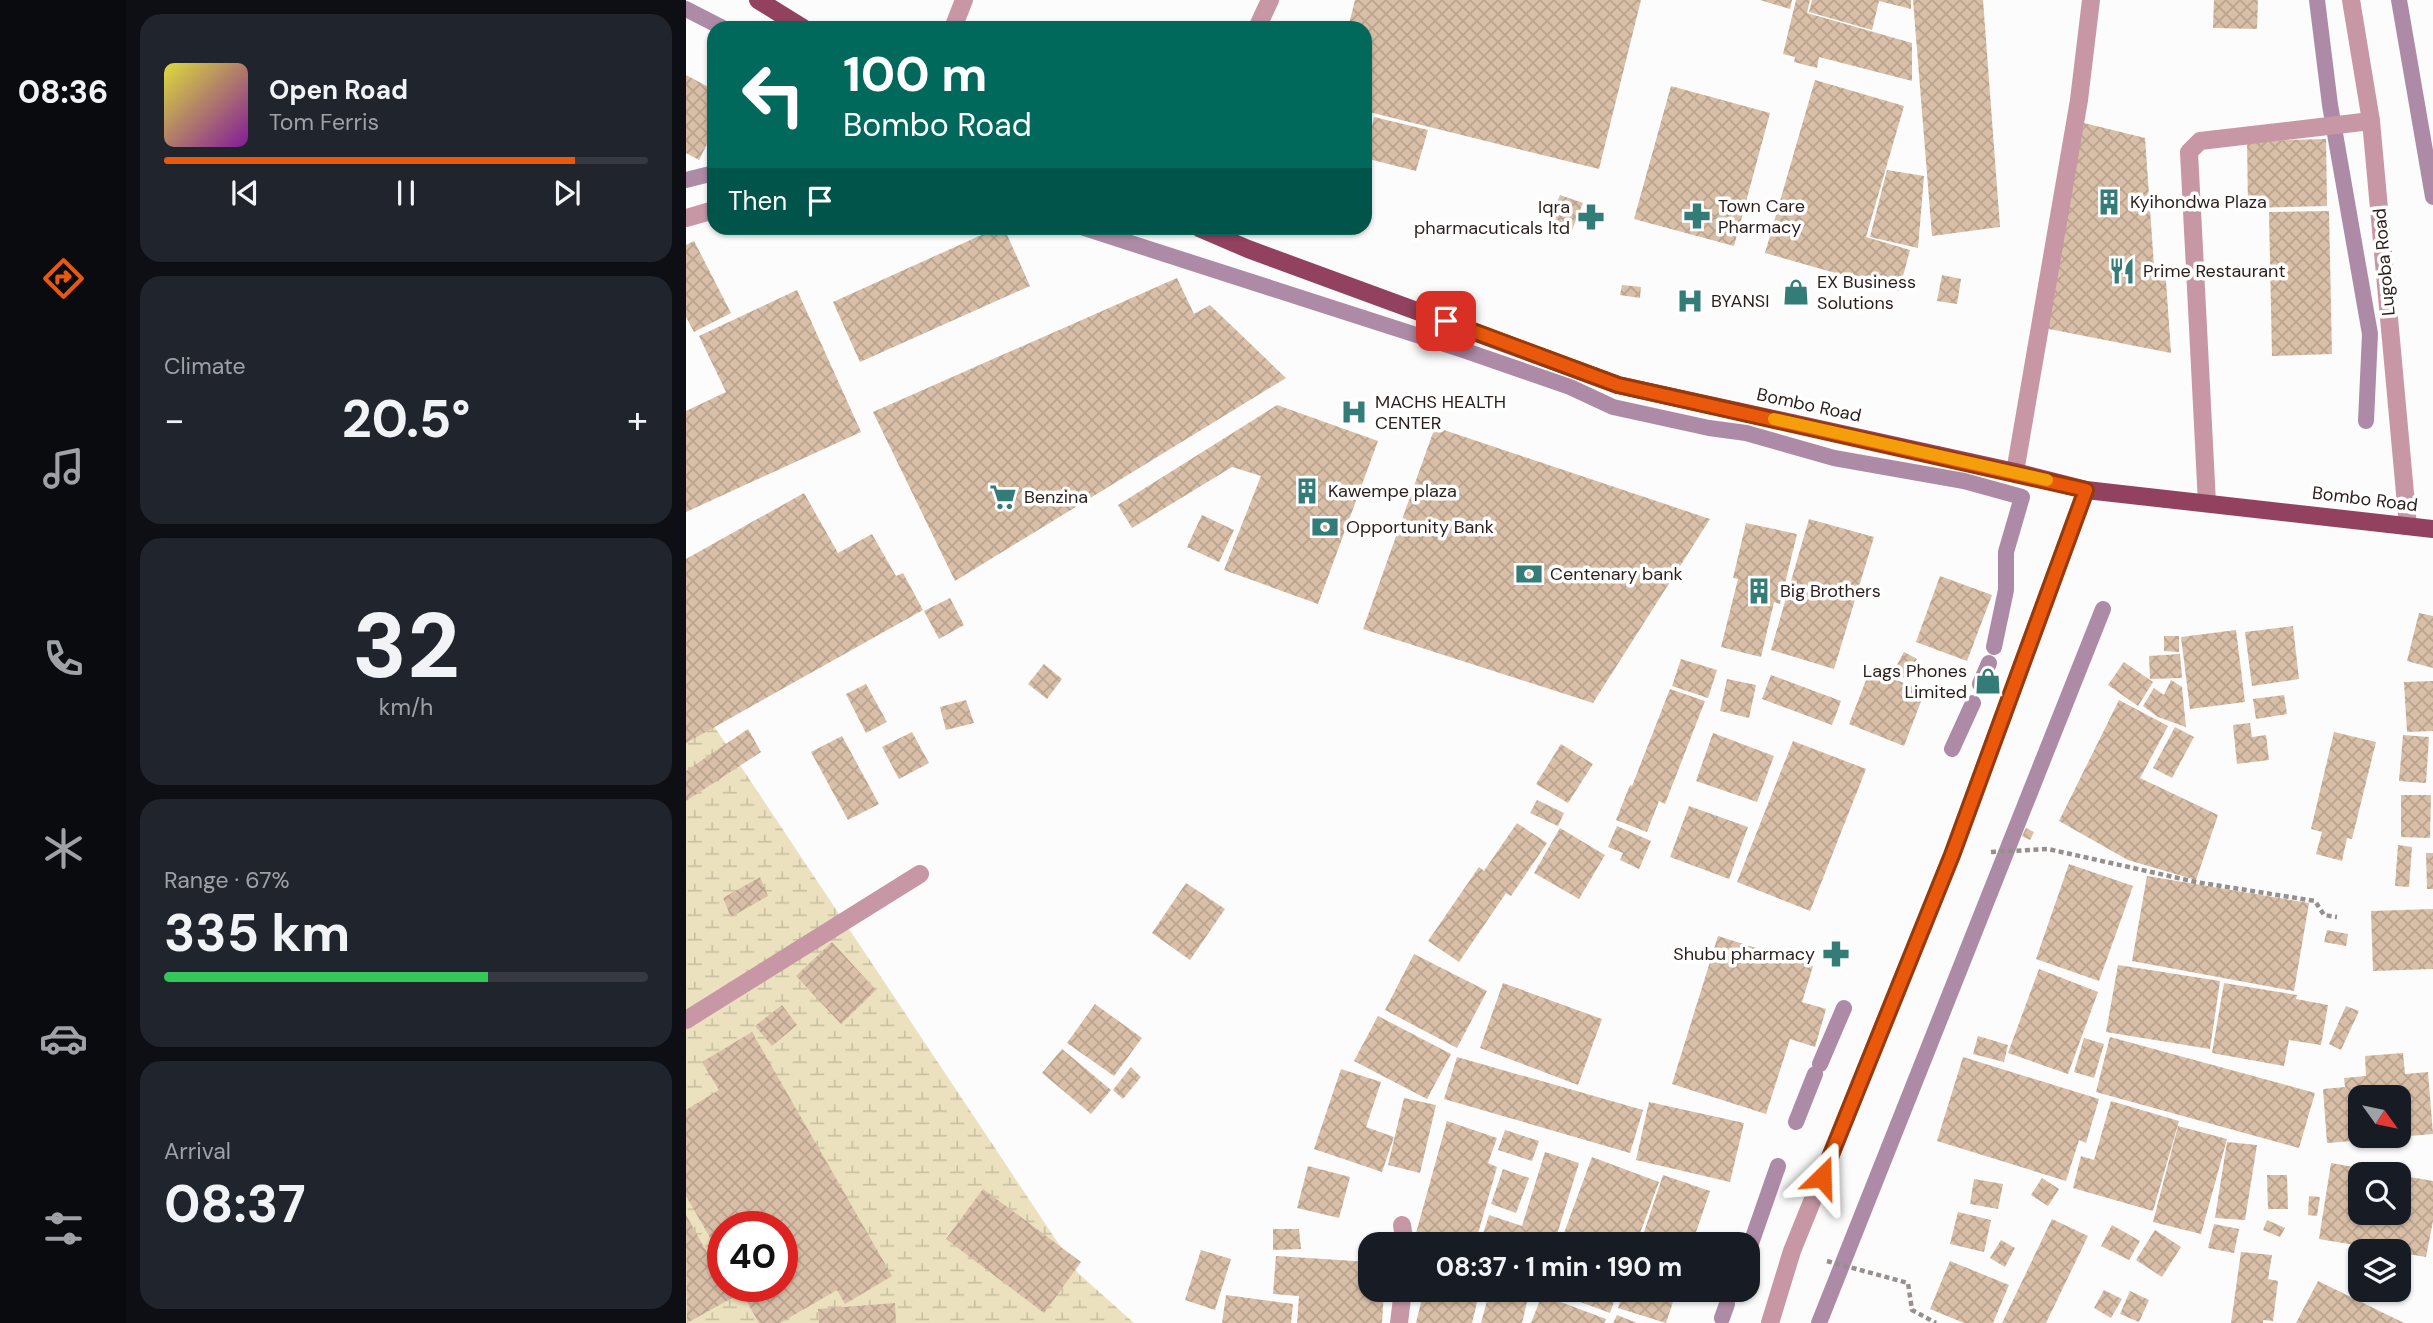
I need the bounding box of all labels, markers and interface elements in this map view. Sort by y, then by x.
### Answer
text: 100 m [843,42,987,106]
icon: left [728,49,819,140]
text: 08:36 [18,71,108,113]
text: Open Road [269,73,408,107]
text: Bombo Road [843,104,1032,146]
text: Tom Ferris [269,107,379,137]
icon: previous [226,174,264,212]
icon: pause [387,174,425,212]
icon: next [548,174,586,212]
icon: arrive [801,182,839,220]
text: Then [728,184,787,218]
building icon: Kyihondwa Plaza [2094,187,2124,217]
place label: Kyihondwa Plaza [2130,190,2267,214]
place label: Town Care Pharmacy [1718,194,1805,239]
place label: Iqra pharmacuticals ltd [1414,195,1570,240]
pharmacy icon: Town Care Pharmacy [1682,201,1712,231]
pharmacy icon: Iqra pharmacuticals ltd [1576,202,1606,232]
street label: Lugoba Road [2367,207,2401,317]
icon: directions [39,254,88,303]
restaurant icon: Prime Restaurant [2107,256,2137,286]
place label: Prime Restaurant [2143,259,2286,283]
place label: EX Business Solutions [1817,270,1916,315]
shop icon: EX Business Solutions [1781,277,1811,307]
hospital icon: BYANSI [1675,286,1705,316]
place label: BYANSI [1711,289,1769,313]
pin [1416,291,1476,351]
icon: arrive [1427,302,1465,340]
text: Climate [164,351,246,381]
street label: Bombo Road [1755,382,1863,428]
text: 20.5° [342,385,470,453]
place label: MACHS HEALTH CENTER [1375,390,1506,435]
text: − [164,395,185,445]
text: + [627,395,648,445]
hospital icon: MACHS HEALTH CENTER [1339,397,1369,427]
icon: music [39,444,88,493]
building icon: Kawempe plaza [1292,476,1322,506]
place label: Kawempe plaza [1328,479,1457,503]
street label: Bombo Road [2311,481,2419,517]
supermarket icon: Benzina [988,482,1018,512]
place label: Benzina [1024,485,1088,509]
bank icon: Opportunity Bank [1310,512,1340,542]
place label: Opportunity Bank [1346,515,1494,539]
bank icon: Centenary bank [1514,559,1544,589]
place label: Centenary bank [1550,562,1683,586]
building icon: Big Brothers [1744,576,1774,606]
place label: Big Brothers [1780,579,1881,603]
text: 32 [352,587,460,705]
icon: phone [39,634,88,683]
place label: Lags Phones Limited [1863,659,1967,704]
shop icon: Lags Phones Limited [1973,666,2003,696]
text: km/h [379,692,433,722]
icon: climate [39,824,88,873]
text: Range · 67% [164,865,290,895]
text: 335 km [164,899,350,967]
pharmacy icon: Shubu pharmacy [1821,939,1851,969]
place label: Shubu pharmacy [1673,942,1815,966]
icon: car [39,1014,88,1063]
north arrow [2348,1085,2412,1148]
map controls [2348,1085,2411,1302]
text: Arrival [164,1136,231,1166]
position arrow [1785,1140,1859,1214]
button: search [2348,1162,2411,1225]
text: 08:37 [164,1170,306,1238]
icon: filters [39,1204,88,1253]
speed limit sign: 40 [707,1211,798,1302]
button: layers [2348,1239,2411,1302]
text: 08:37 · 1 min · 190 m [1436,1250,1682,1284]

